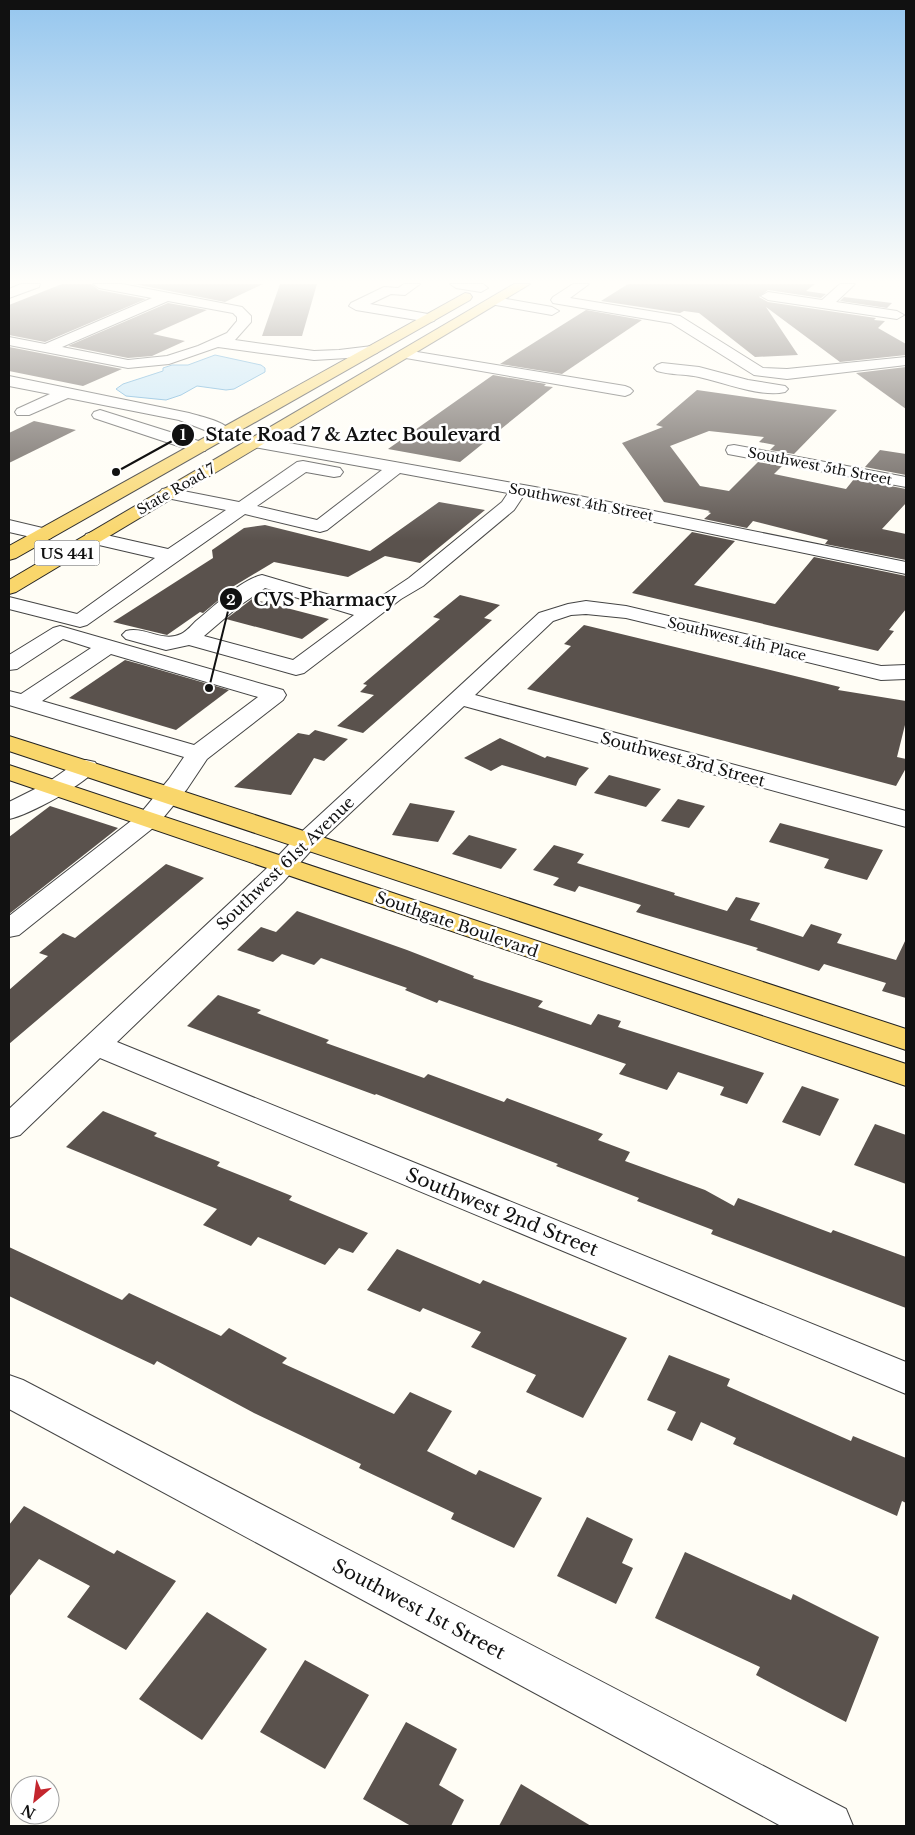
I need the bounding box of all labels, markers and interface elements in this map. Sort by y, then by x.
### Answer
callout: State Road 7 & Aztec Boulevard [170,418,511,451]
text: State Road 7 & Aztec Boulevard [206,424,501,446]
text: 1 [180,425,187,444]
street label: Southwest 5th Street [746,443,894,489]
street label: State Road 7 [134,459,219,519]
street label: Southwest 4th Street [507,479,655,525]
road number: US 441 [34,540,100,566]
callout: CVS Pharmacy [218,583,406,616]
text: CVS Pharmacy [254,589,397,611]
text: 2 [226,590,236,609]
street label: Southwest 4th Place [666,613,808,665]
street label: Southwest 3rd Street [599,727,767,791]
street label: Southwest 61st Avenue [212,792,358,934]
street label: Southgate Boulevard [373,887,541,961]
street label: Southwest 2nd Street [402,1163,602,1261]
street label: Southwest 1st Street [329,1554,510,1665]
north arrow [10,1775,60,1825]
text: N [19,1800,39,1822]

